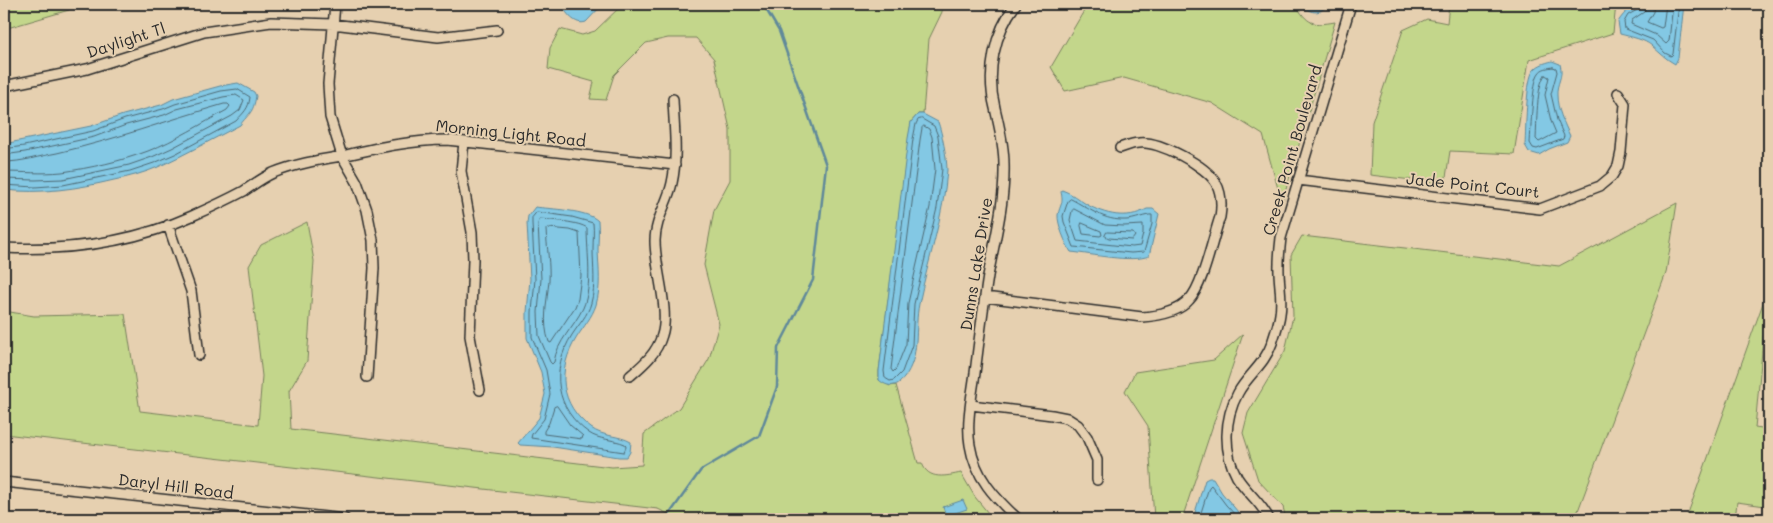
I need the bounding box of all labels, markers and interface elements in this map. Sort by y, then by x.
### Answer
street label: Daylight Tl [84,17,168,62]
street label: Creek Point Boulevard [1257,62,1326,238]
street label: Morning Light Road [435,114,587,151]
street label: Jade Point Court [1405,167,1541,202]
street label: Dunns Lake Drive [955,196,996,332]
street label: Daryl Hill Road [117,468,235,503]

